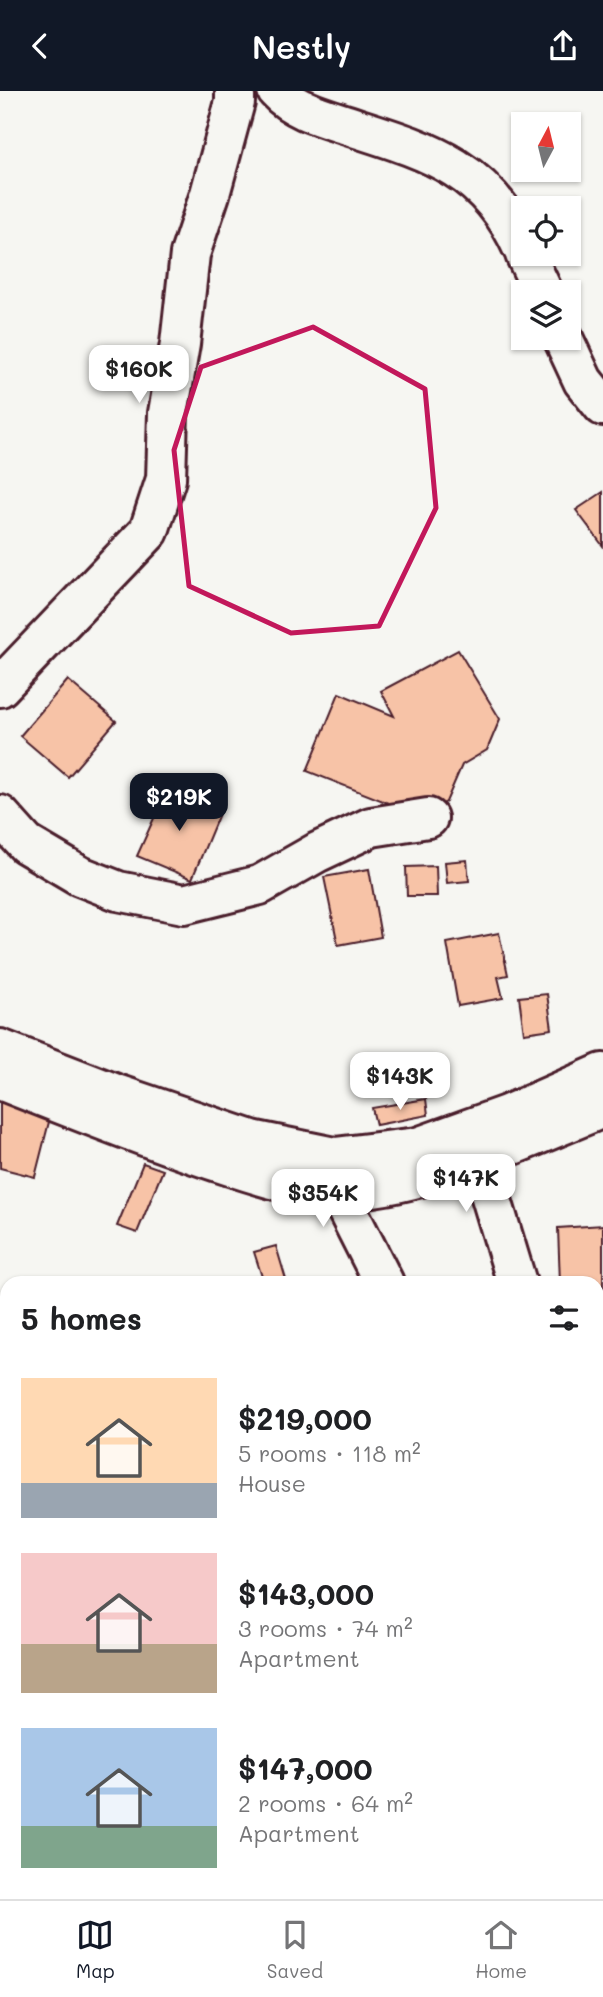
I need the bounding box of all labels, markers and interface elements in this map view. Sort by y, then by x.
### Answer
text: Nestly [252,25,351,67]
icon: back [21,27,59,65]
icon: share [544,27,582,65]
north arrow [511,112,581,182]
map controls [511,112,581,350]
button: locate [511,196,581,266]
button: layers [511,280,581,350]
pin: $160K [90,345,188,405]
text: $160K [105,353,173,383]
pin: $219K [130,773,228,833]
text: $219K [146,781,212,811]
pin: $143K [351,1053,449,1112]
text: $143K [366,1060,434,1090]
pin: $147K [417,1155,515,1214]
text: $147K [433,1162,499,1192]
pin: $354K [274,1169,372,1229]
text: $354K [287,1177,359,1207]
text: 5 homes [21,1298,142,1338]
icon: filters [545,1299,583,1337]
text: $219,000 [238,1398,372,1438]
icon: home [77,1406,161,1490]
text: 5 rooms · 118 m² [238,1438,421,1468]
text: House [238,1468,306,1498]
text: $143,000 [238,1573,374,1613]
icon: home [77,1581,161,1665]
text: 3 rooms · 74 m² [238,1613,413,1643]
text: Apartment [238,1643,360,1673]
text: $147,000 [238,1748,373,1788]
icon: home [77,1756,161,1840]
text: 2 rooms · 64 m² [238,1788,413,1818]
text: Apartment [238,1818,360,1848]
tab: Map [76,1916,115,1983]
tab: Saved [267,1916,323,1983]
tab: Home [475,1916,527,1983]

